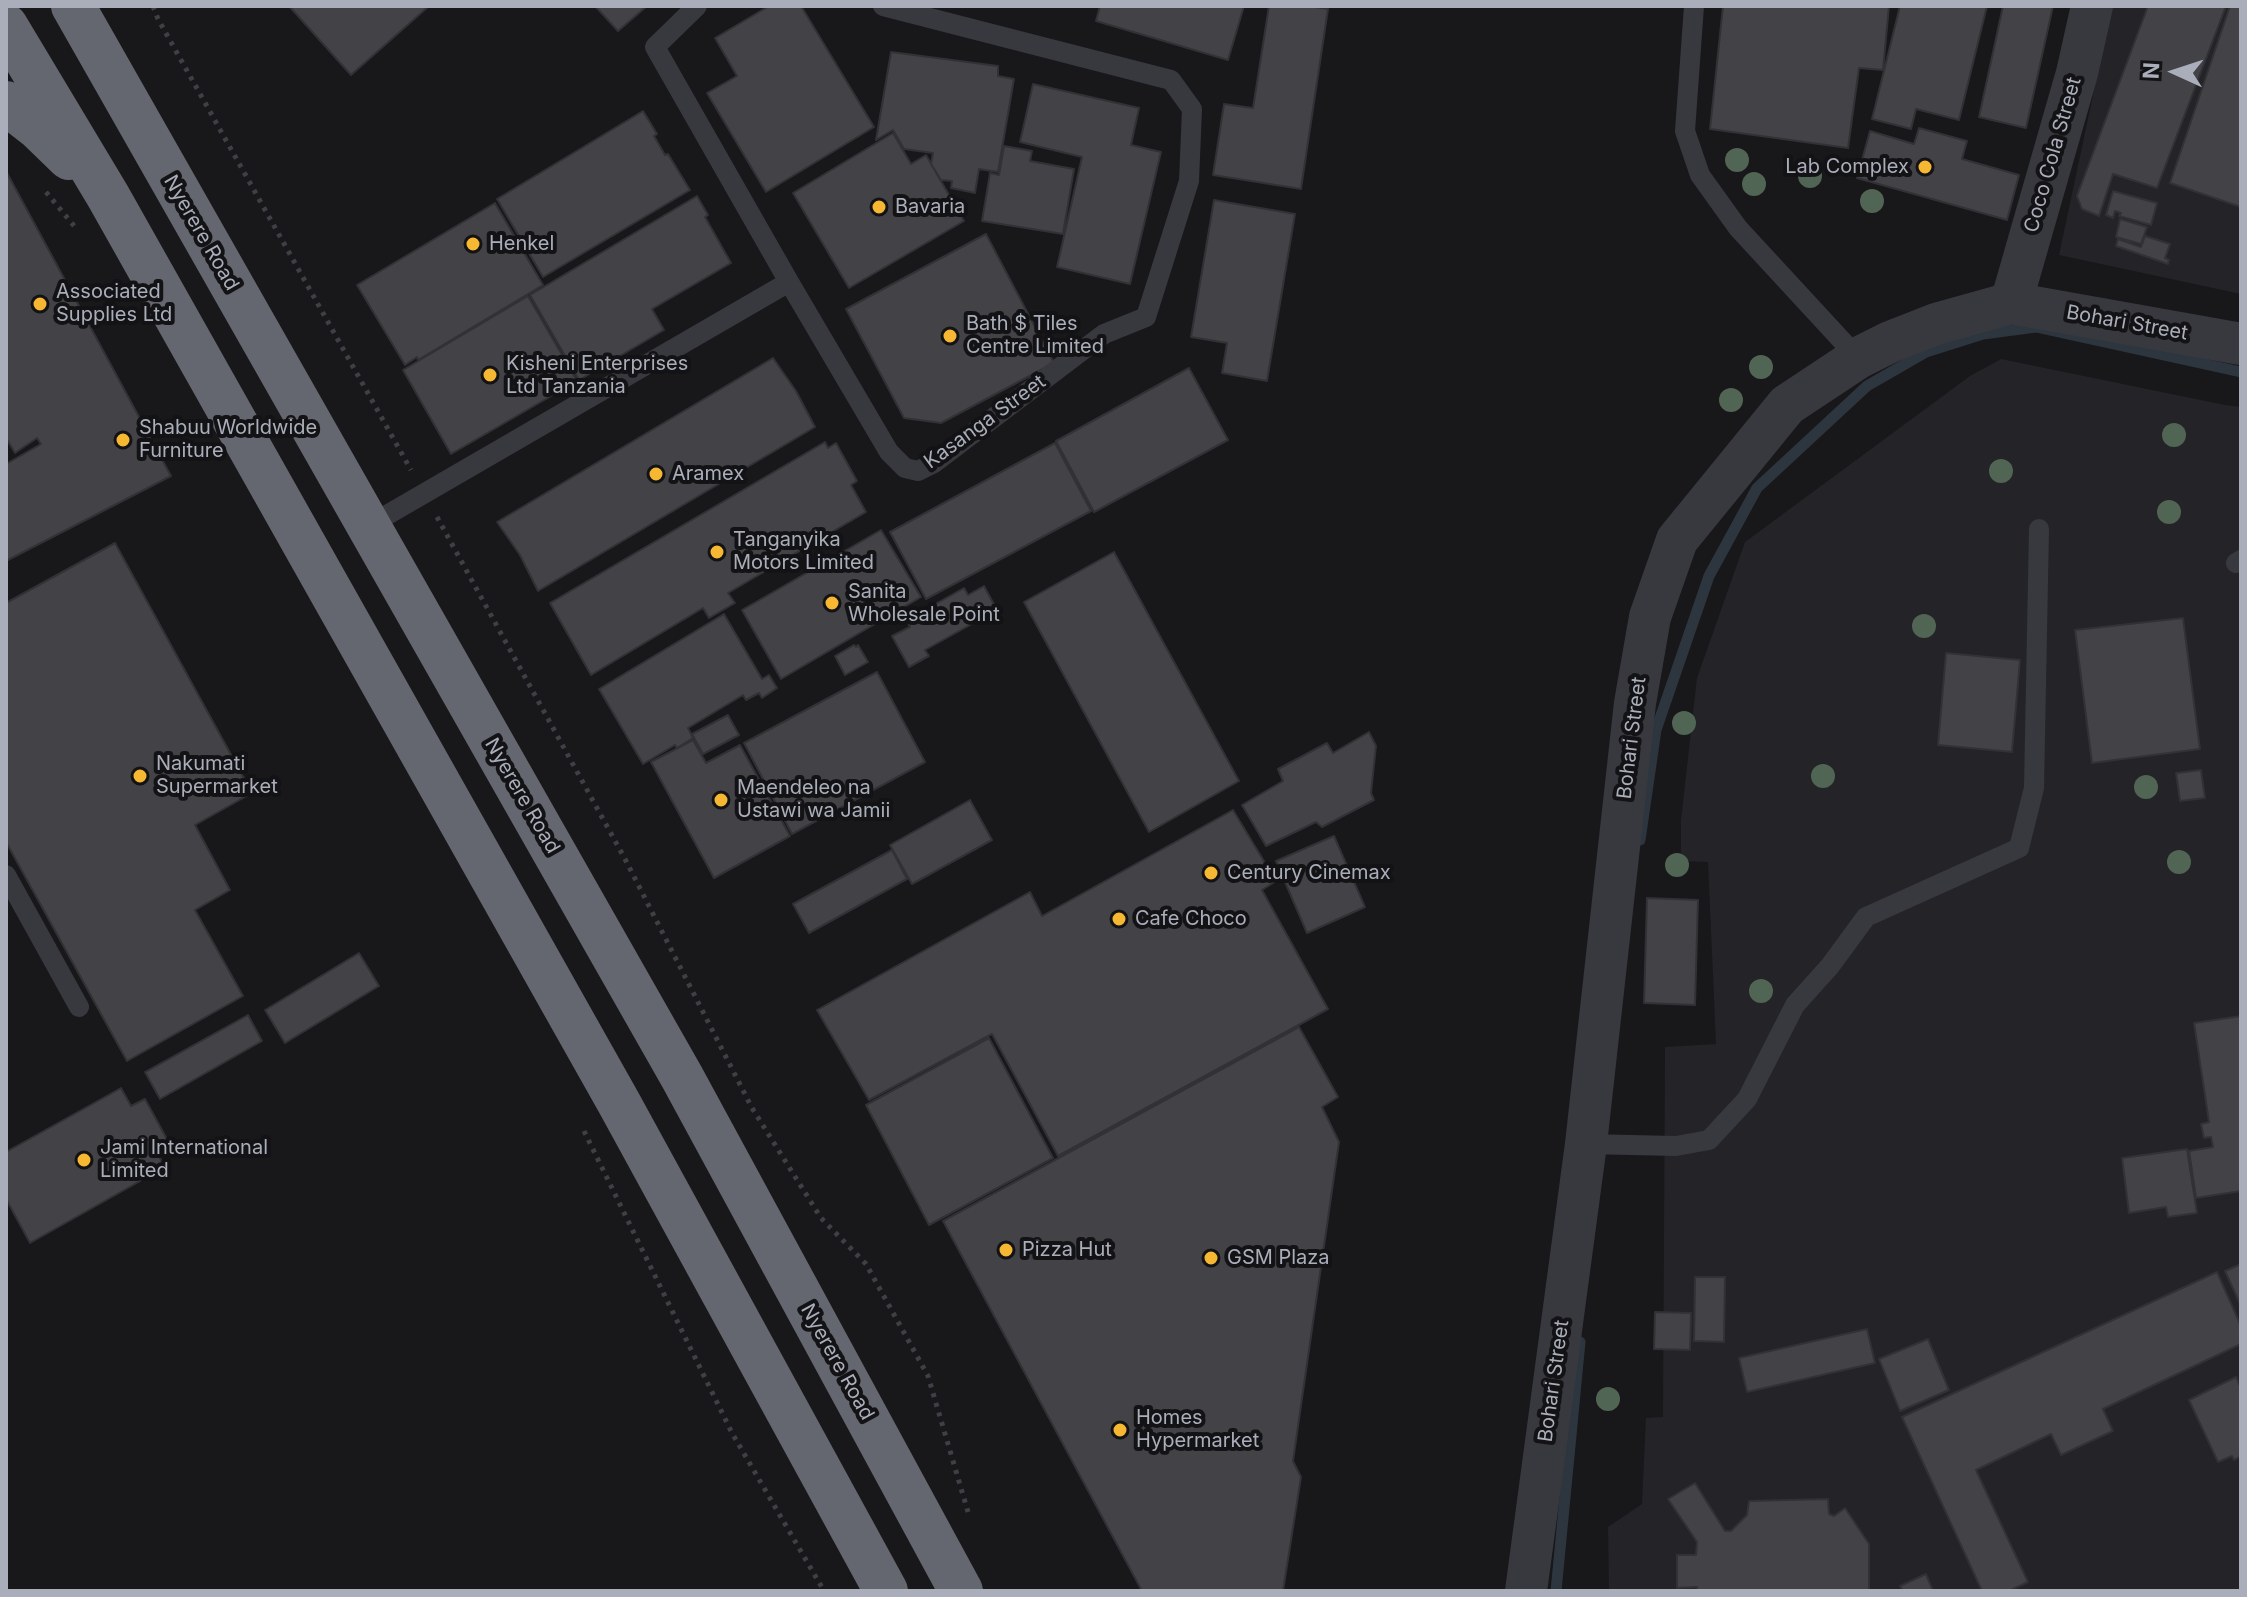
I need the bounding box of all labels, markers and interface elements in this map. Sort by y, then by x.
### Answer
north arrow [2135,32,2215,112]
text: N [2138,62,2164,80]
street label: Coco Cola Street [2019,75,2087,235]
place label: Lab Complex [1785,155,1909,179]
marker: Lab Complex [1916,158,1934,176]
street label: Nyerere Road [158,171,244,295]
place label: Bavaria [895,195,965,219]
marker: Bavaria [870,198,888,216]
place label: Henkel [489,232,554,256]
marker: Henkel [464,235,482,253]
place label: Associated Supplies Ltd [56,280,172,327]
marker: Associated Supplies Ltd [31,295,49,313]
street label: Bohari Street [2064,301,2190,345]
place label: Bath $ Tiles Centre Limited [966,312,1104,359]
marker: Bath $ Tiles Centre Limited [941,327,959,345]
place label: Kisheni Enterprises Ltd Tanzania [506,352,688,399]
marker: Kisheni Enterprises Ltd Tanzania [481,366,499,384]
street label: Kasanga Street [920,370,1050,474]
place label: Shabuu Worldwide Furniture [139,416,317,463]
marker: Shabuu Worldwide Furniture [114,431,132,449]
place label: Aramex [672,462,744,486]
marker: Aramex [647,465,665,483]
place label: Tanganyika Motors Limited [733,528,874,575]
marker: Tanganyika Motors Limited [708,543,726,561]
place label: Sanita Wholesale Point [848,580,1000,627]
marker: Sanita Wholesale Point [823,594,841,612]
street label: Bohari Street [1613,676,1651,800]
street label: Nyerere Road [479,734,565,858]
place label: Nakumati Supermarket [156,752,278,799]
marker: Nakumati Supermarket [131,767,149,785]
place label: Maendeleo na Ustawi wa Jamii [737,776,890,823]
marker: Maendeleo na Ustawi wa Jamii [712,791,730,809]
place label: Century Cinemax [1227,861,1391,885]
marker: Century Cinemax [1202,864,1220,882]
place label: Cafe Choco [1135,907,1247,931]
marker: Cafe Choco [1110,910,1128,928]
place label: Jami International Limited [100,1136,268,1183]
marker: Jami International Limited [75,1151,93,1169]
place label: Pizza Hut [1022,1238,1112,1262]
marker: Pizza Hut [997,1241,1015,1259]
place label: GSM Plaza [1227,1246,1330,1270]
marker: GSM Plaza [1202,1249,1220,1267]
street label: Nyerere Road [795,1300,879,1424]
street label: Bohari Street [1534,1318,1574,1444]
place label: Homes Hypermarket [1136,1406,1259,1453]
marker: Homes Hypermarket [1111,1421,1129,1439]

